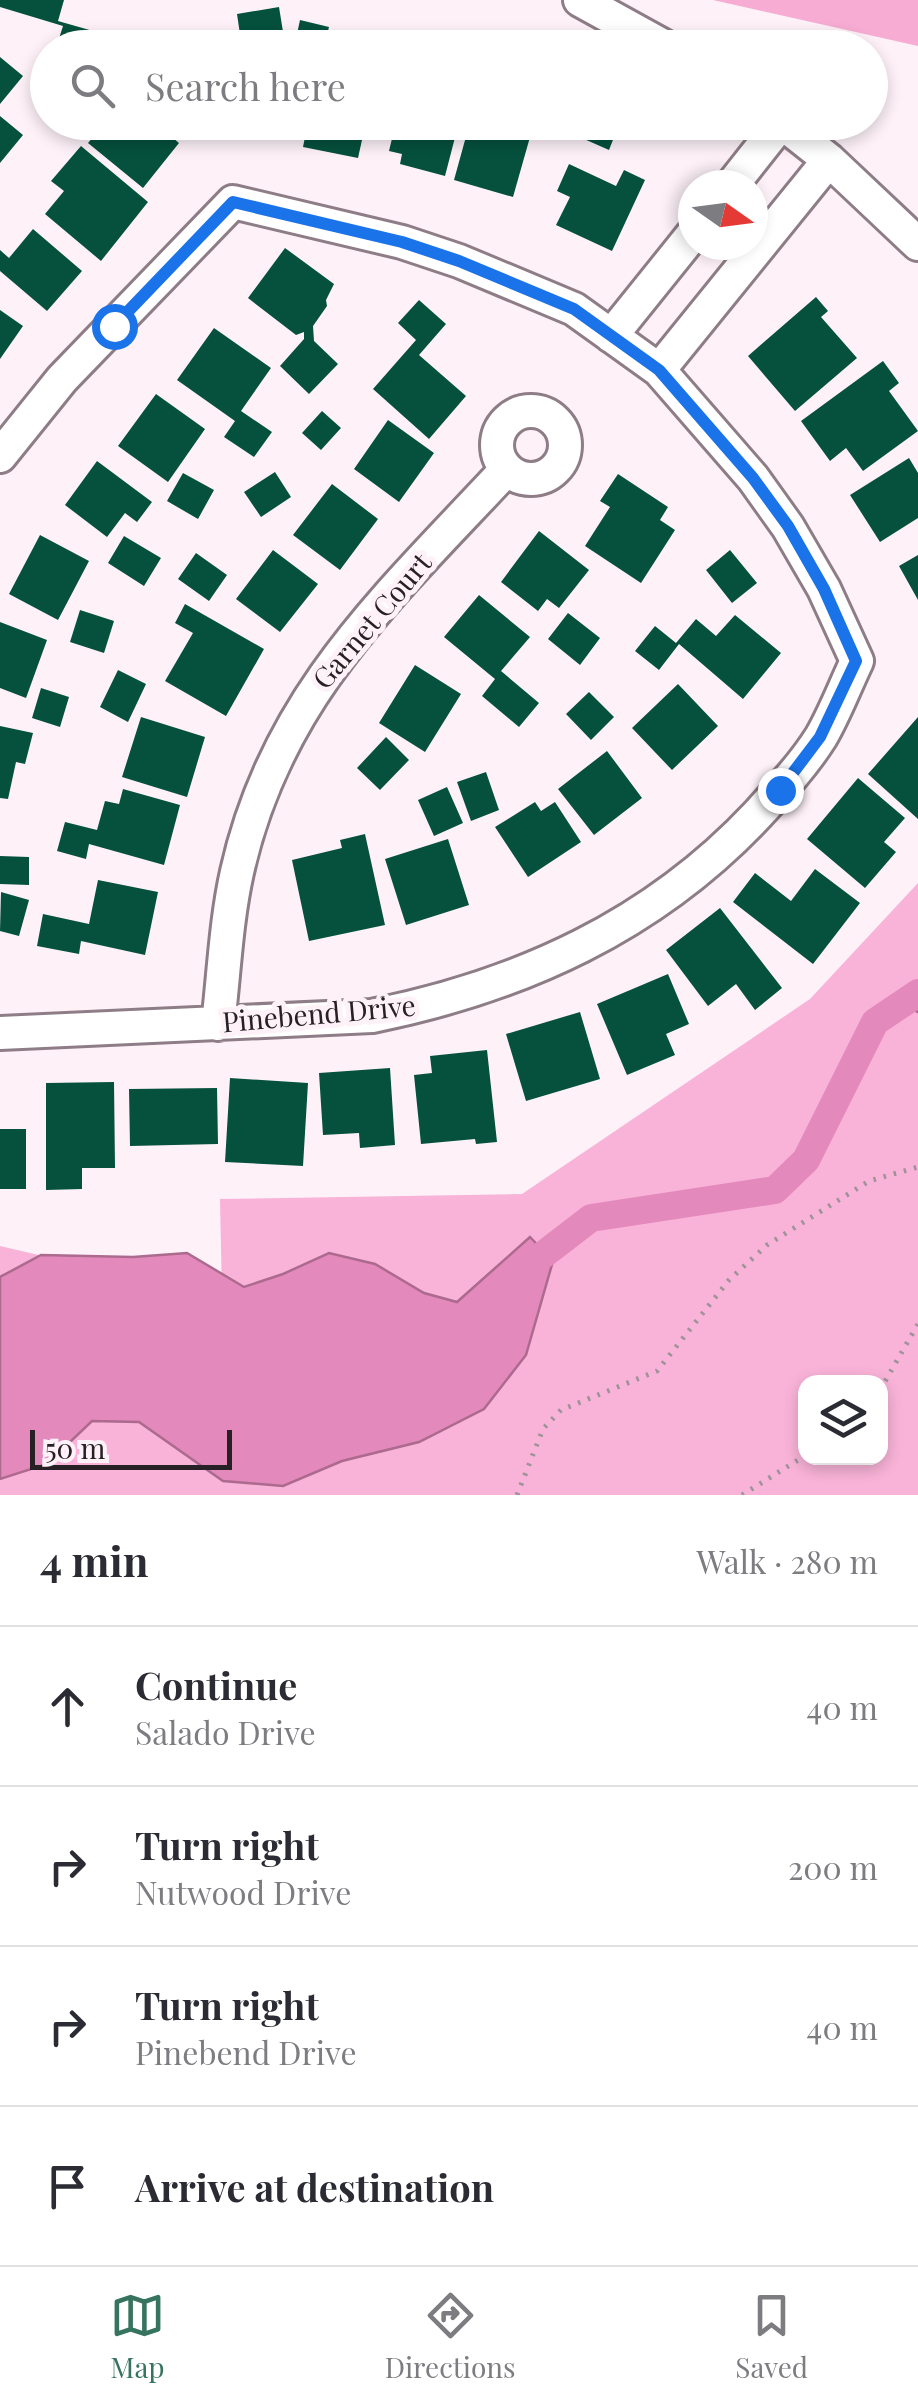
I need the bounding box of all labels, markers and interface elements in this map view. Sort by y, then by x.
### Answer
search box [30,30,888,140]
icon: search [65,58,120,113]
text: Search here [145,60,346,111]
north arrow [678,170,768,260]
route start [92,304,138,350]
street label: Garnet Court [303,544,439,696]
route end [758,768,804,814]
street label: Pinebend Drive [221,986,417,1039]
map controls [798,1375,888,1465]
button: layers [798,1375,888,1465]
scale bar [30,1425,232,1470]
text: 50 m [45,1429,105,1466]
text: 4 min [40,1532,149,1588]
text: Walk · 280 m [696,1539,878,1582]
text: Continue [135,1659,297,1710]
icon: ahead [40,1679,95,1734]
text: 40 m [807,1685,878,1728]
text: Salado Drive [135,1710,316,1753]
text: Turn right [135,1819,319,1870]
icon: right [40,1839,95,1894]
text: 200 m [788,1845,878,1888]
text: Nutwood Drive [135,1870,351,1913]
text: Turn right [135,1979,319,2030]
icon: right [40,1999,95,2054]
text: 40 m [807,2005,878,2048]
text: Pinebend Drive [135,2030,357,2073]
icon: arrive [40,2159,95,2214]
text: Arrive at destination [135,2161,494,2212]
tab: Map [110,2288,165,2385]
tab: Directions [385,2288,516,2385]
tab: Saved [735,2288,808,2385]

